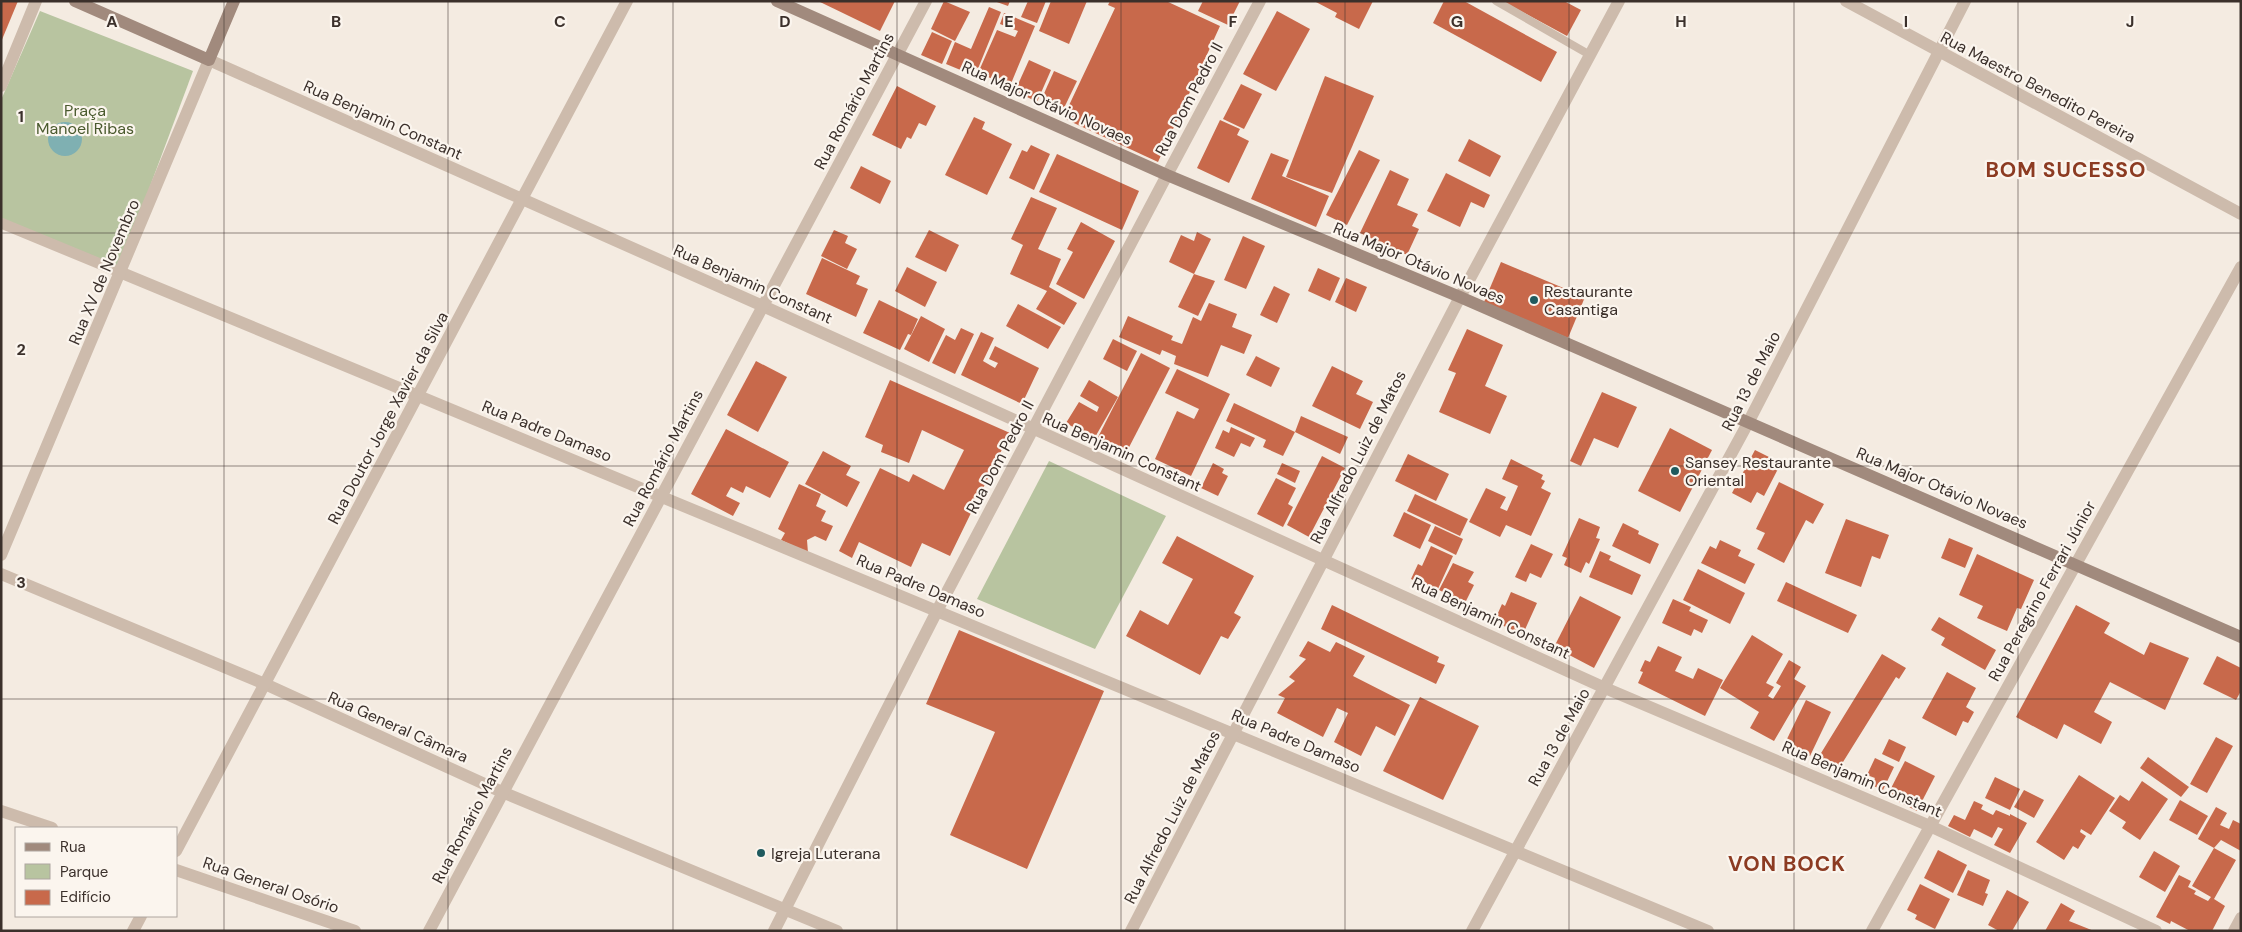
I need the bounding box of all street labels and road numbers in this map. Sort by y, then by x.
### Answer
street label: Rua Maestro Benedito Pereira [1937,27,2139,147]
street label: Rua Romário Martins [809,29,899,173]
street label: Rua Dom Pedro II [1150,39,1228,159]
street label: Rua Major Otávio Novaes [958,56,1136,150]
street label: Rua Benjamin Constant [300,75,466,165]
street label: Rua XV de Novembro [64,196,144,348]
street label: Rua Major Otávio Novaes [1330,217,1508,309]
street label: Rua Benjamin Constant [670,239,836,329]
street label: Rua Doutor Jorge Xavier da Silva [323,308,453,528]
street label: Rua 13 de Maio [1717,328,1785,434]
street label: Rua Alfredo Luiz de Matos [1305,367,1411,547]
street label: Rua Romário Martins [618,386,708,530]
street label: Rua Padre Damaso [479,395,615,467]
street label: Rua Dom Pedro II [961,397,1039,517]
street label: Rua Benjamin Constant [1039,407,1205,497]
street label: Rua Major Otávio Novaes [1853,442,2031,534]
street label: Rua Peregrino Ferrari Júnior [1984,497,2101,685]
street label: Rua Padre Damaso [853,549,989,623]
street label: Rua Benjamin Constant [1409,572,1573,664]
street label: Rua 13 de Maio [1523,684,1595,790]
street label: Rua General Câmara [325,687,471,767]
street label: Rua Padre Damaso [1228,704,1364,778]
street label: Rua Alfredo Luiz de Matos [1119,727,1225,907]
street label: Rua Benjamin Constant [1779,736,1945,822]
street label: Rua Romário Martins [427,743,517,887]
street label: Rua General Osório [200,852,342,918]

